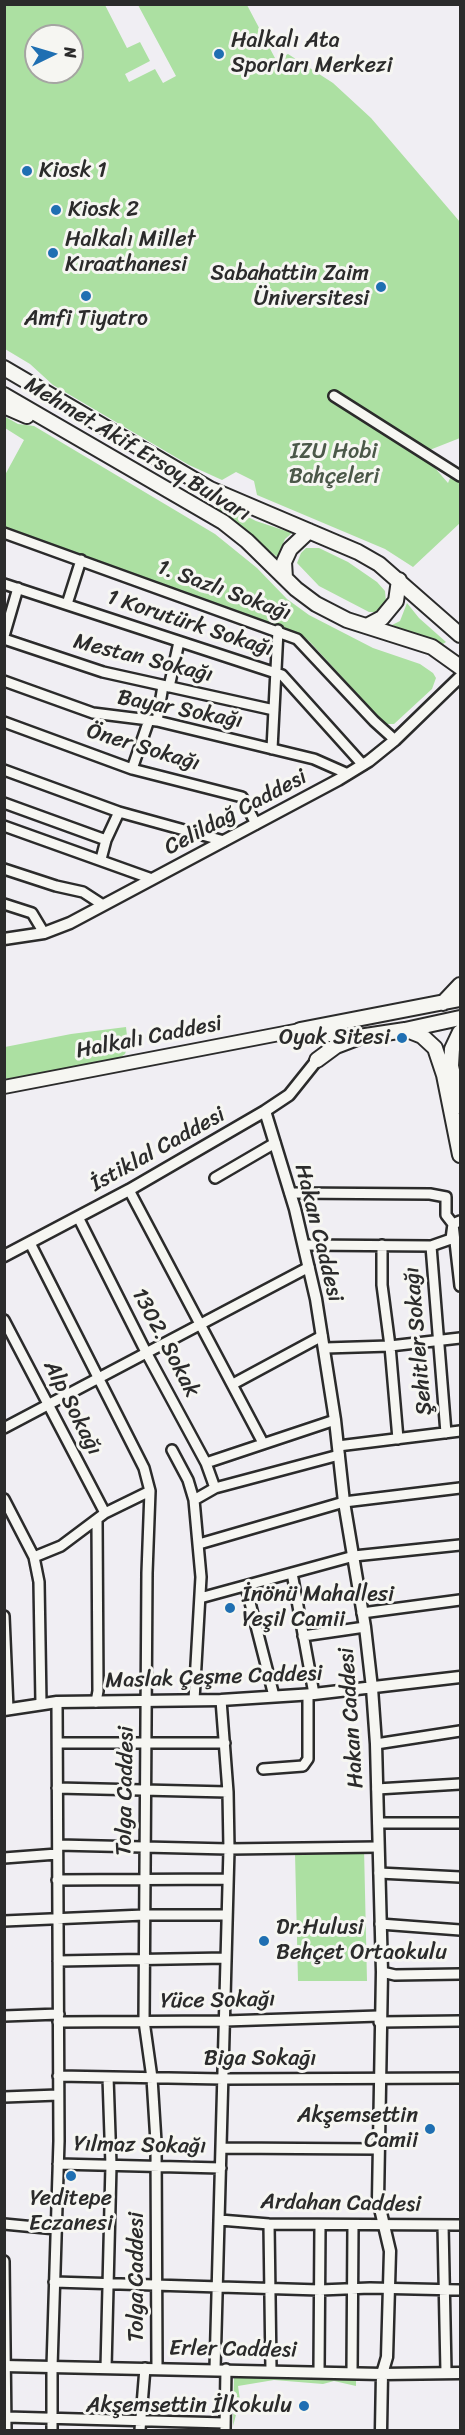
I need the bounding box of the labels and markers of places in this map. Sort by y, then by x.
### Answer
place label: Halkalı Ata Sporları Merkezi [231,28,393,80]
marker: Halkalı Ata Sporları Merkezi [212,47,226,61]
place label: Kiosk 1 [39,158,107,184]
marker: Kiosk 1 [20,164,34,178]
place label: Kiosk 2 [68,197,139,223]
marker: Kiosk 2 [49,203,63,217]
place label: Halkalı Millet Kıraathanesi [65,227,195,278]
marker: Halkalı Millet Kıraathanesi [46,246,60,260]
place label: Sabahattin Zaim Üniversitesi [211,261,369,312]
marker: Sabahattin Zaim Üniversitesi [374,280,388,294]
marker: Amfi Tiyatro [79,289,93,303]
place label: Amfi Tiyatro [24,306,148,332]
place label: Oyak Sitesi [279,1025,390,1051]
marker: Oyak Sitesi [395,1031,409,1045]
place label: İnönü Mahallesi Yeşil Camii [242,1582,394,1634]
marker: İnönü Mahallesi Yeşil Camii [223,1601,237,1615]
place label: Dr.Hulusi Behçet Ortaokulu [276,1915,447,1966]
marker: Dr.Hulusi Behçet Ortaokulu [257,1934,271,1948]
place label: Akşemsettin Camii [297,2103,418,2154]
marker: Akşemsettin Camii [423,2122,437,2136]
marker: Yeditepe Eczanesi [64,2169,78,2183]
place label: Yeditepe Eczanesi [29,2186,113,2238]
place label: Akşemsettin İlkokulu [86,2393,292,2419]
marker: Akşemsettin İlkokulu [297,2399,311,2413]

